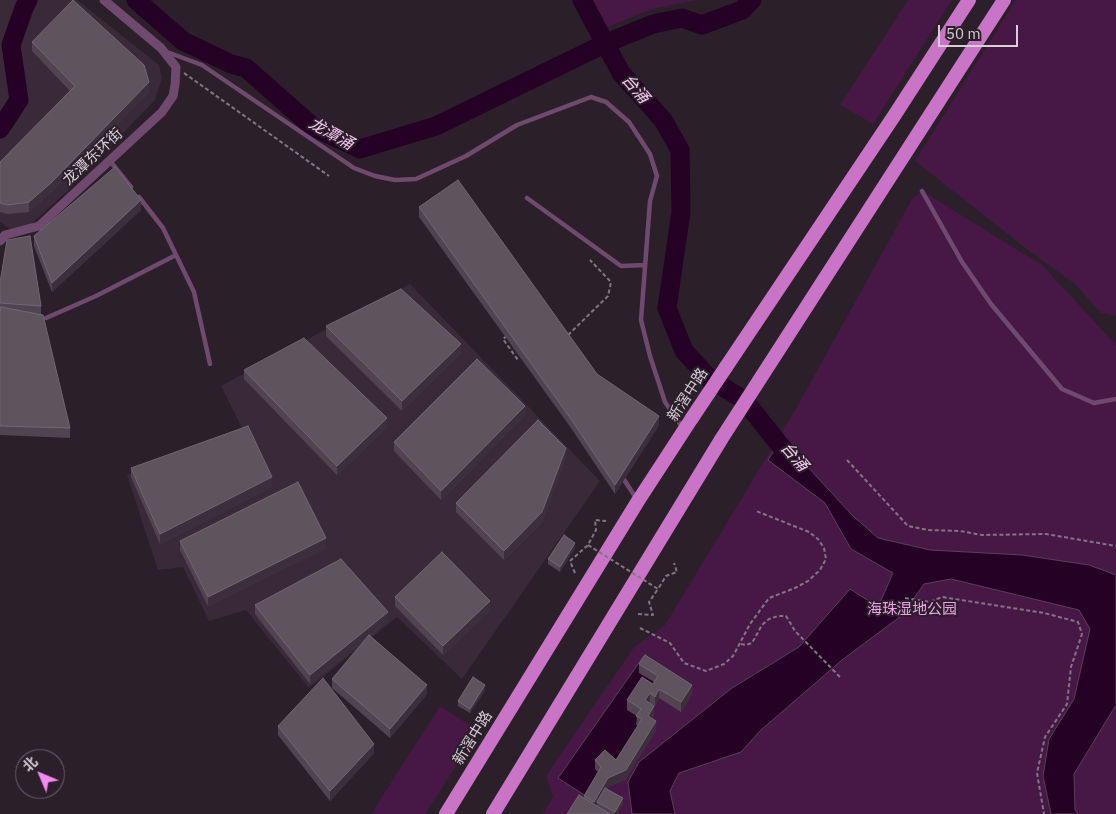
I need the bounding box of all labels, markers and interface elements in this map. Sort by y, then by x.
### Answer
scale bar [941,15,1021,47]
text: 50 m [946,24,981,43]
water label: 台涌 [617,71,653,107]
water label: 龙潭涌 [305,114,357,154]
street label: 龙潭东环街 [59,125,127,189]
street label: 新滘中路 [664,365,712,425]
water label: 台涌 [776,439,812,475]
park label: 海珠湿地公园 [867,601,957,619]
street label: 新滘中路 [449,708,497,768]
north arrow [15,749,65,799]
text: 北 [19,753,41,775]

